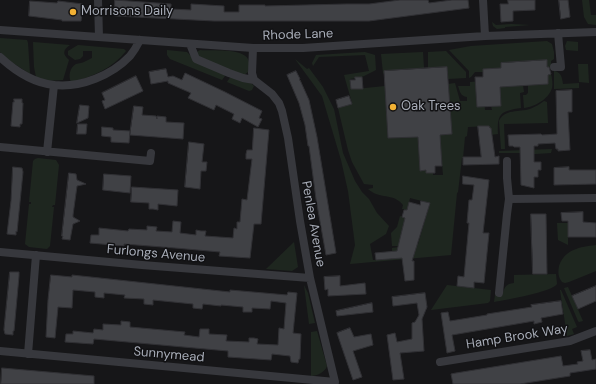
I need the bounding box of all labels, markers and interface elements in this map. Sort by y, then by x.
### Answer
place label: Morrisons Daily [81,4,173,20]
marker: Morrisons Daily [68,7,78,17]
street label: Rhode Lane [262,26,334,44]
place label: Oak Trees [401,99,461,115]
marker: Oak Trees [388,102,398,112]
street label: Penlea Avenue [298,180,328,268]
street label: Furlongs Avenue [106,242,206,266]
street label: Hamp Brook Way [465,321,569,353]
street label: Sunnymead [133,344,205,366]

